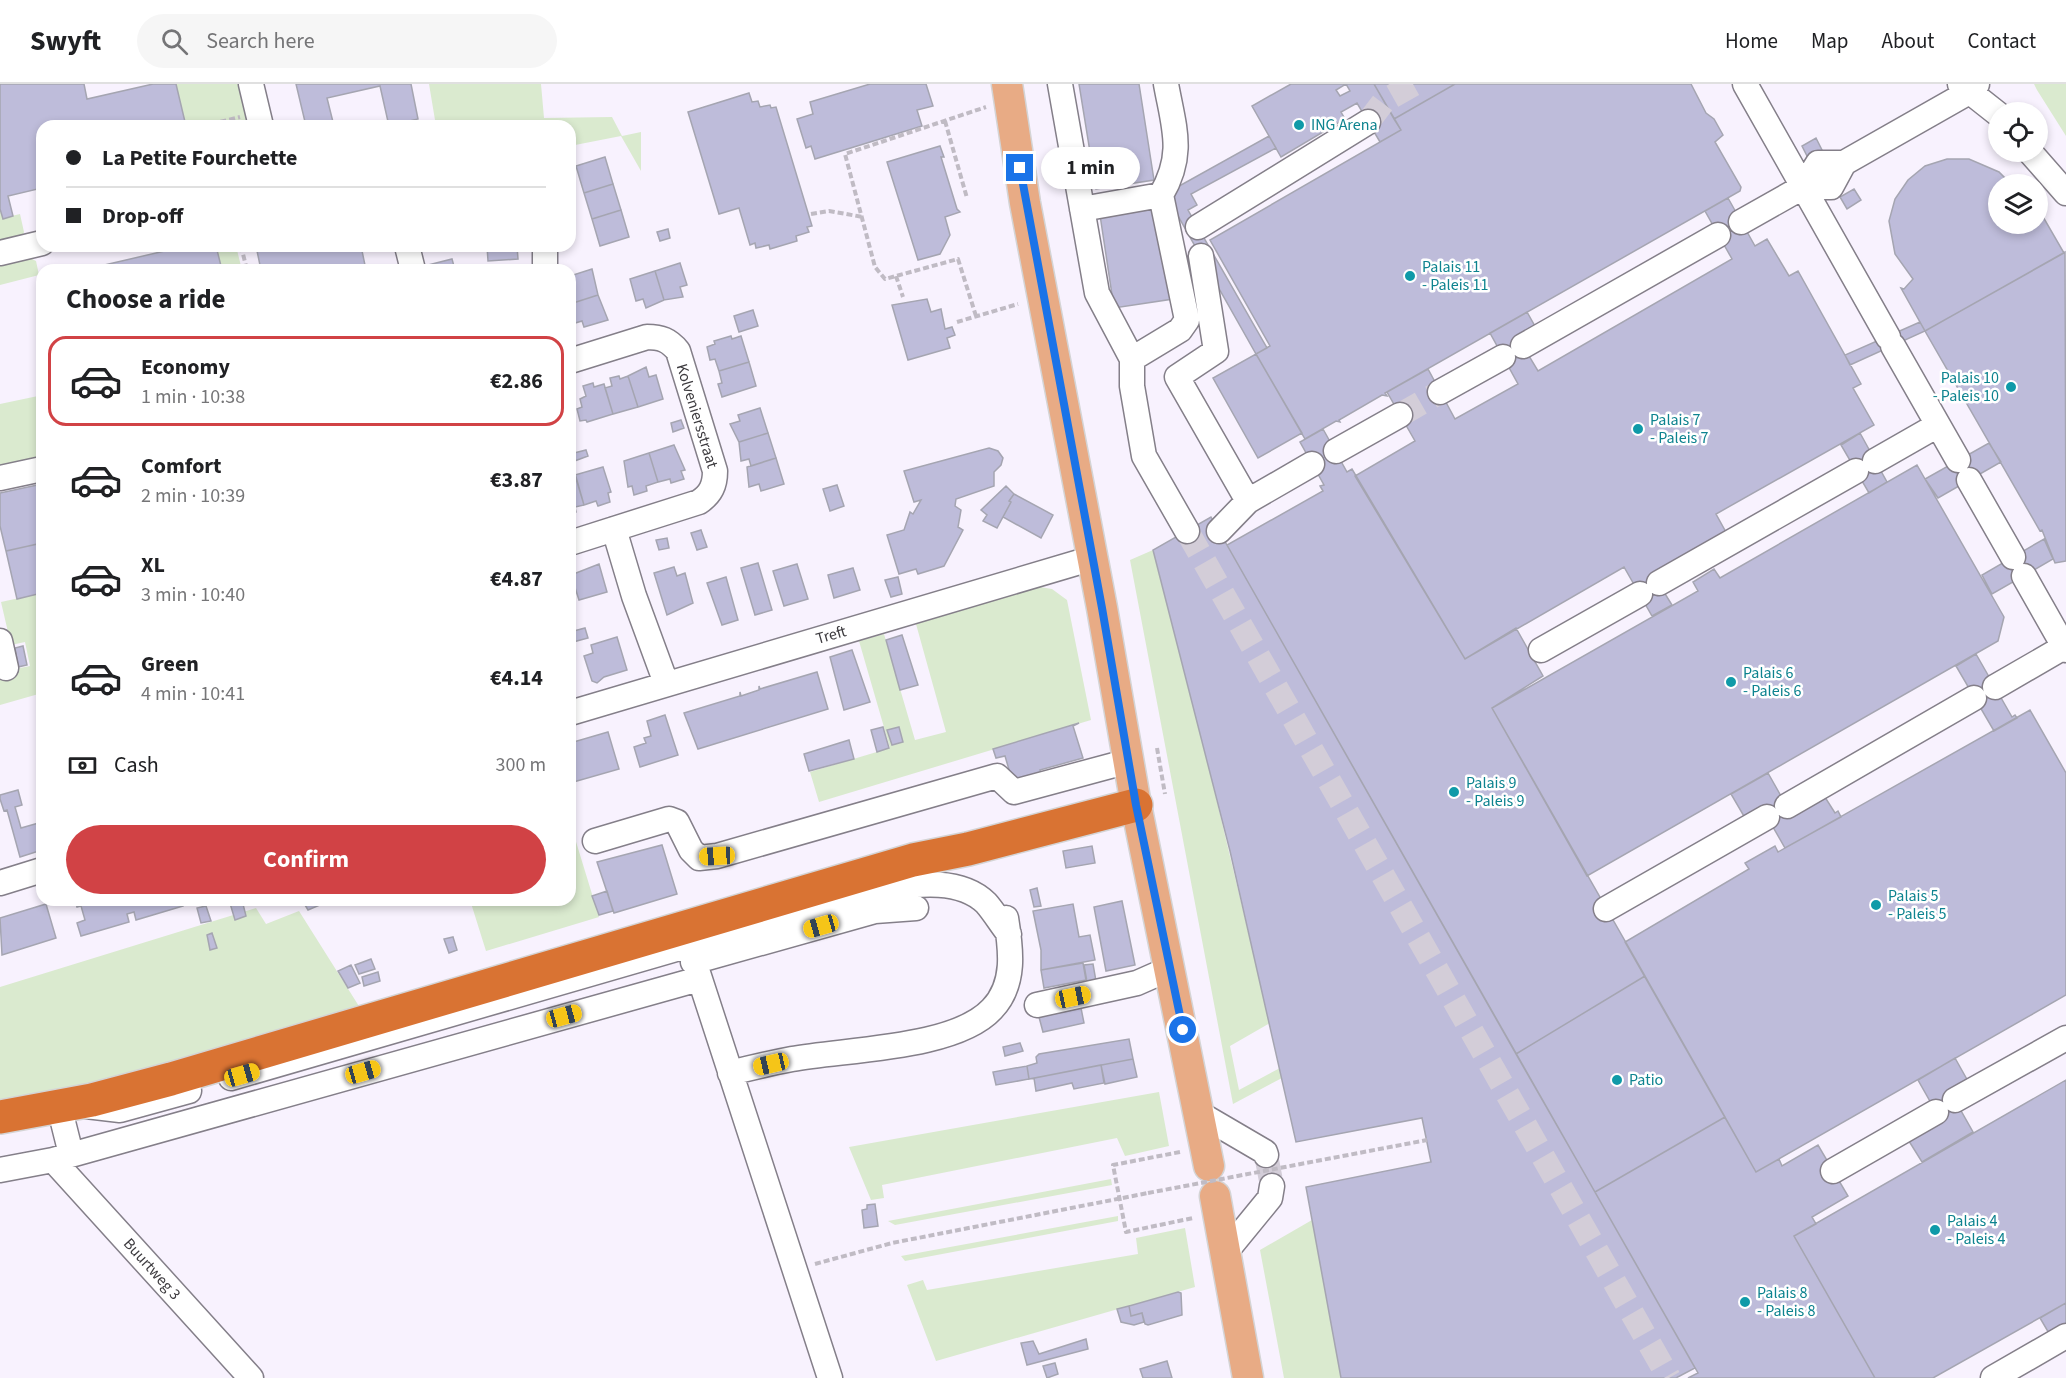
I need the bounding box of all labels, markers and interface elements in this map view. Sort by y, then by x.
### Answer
search box [137,14,557,68]
text: Swyft [30,21,101,61]
icon: search [158,25,191,58]
text: Search here [206,25,315,57]
text: Home [1725,26,1778,56]
text: Map [1811,26,1849,56]
text: About [1882,26,1934,56]
text: Contact [1967,26,2036,56]
map controls [1988,102,2048,234]
button: locate [1988,102,2048,162]
place label: ING Arena [1311,114,1377,136]
marker: ING Arena [1292,118,1306,132]
text: La Petite Fourchette [102,142,297,174]
callout: 1 min [1041,147,1140,189]
route end [1006,154,1033,181]
text: 1 min [1066,154,1115,182]
button: layers [1988,174,2048,234]
text: Drop-off [102,200,183,232]
place label: Palais 11 - Paleis 11 [1422,256,1488,296]
marker: Palais 11 - Paleis 11 [1403,269,1417,283]
text: Choose a ride [66,280,226,319]
text: Economy [141,351,230,383]
icon: car [69,354,123,408]
street label: Kolveniersstraat [671,361,724,472]
text: €2.86 [490,365,543,397]
place label: Palais 10 - Paleis 10 [1933,367,1999,407]
marker: Palais 10 - Paleis 10 [2004,380,2018,394]
text: 1 min · 10:38 [141,383,245,411]
place label: Palais 7 - Paleis 7 [1650,409,1708,449]
marker: Palais 7 - Paleis 7 [1631,422,1645,436]
text: Comfort [141,450,222,482]
icon: car [69,453,123,507]
text: €3.87 [490,464,543,496]
text: 2 min · 10:39 [141,482,245,510]
text: XL [141,549,165,581]
icon: car [69,552,123,606]
text: €4.87 [490,563,543,595]
text: 3 min · 10:40 [141,581,245,609]
street label: Treft [813,620,849,650]
text: Green [141,648,199,680]
icon: car [69,651,123,705]
text: €4.14 [490,662,543,694]
place label: Palais 6 - Paleis 6 [1743,662,1801,702]
marker: Palais 6 - Paleis 6 [1724,675,1738,689]
text: 4 min · 10:41 [141,680,245,708]
icon: cash [66,749,99,782]
text: Cash [114,749,159,781]
text: 300 m [496,751,546,779]
place label: Palais 9 - Paleis 9 [1466,772,1524,812]
marker: Palais 9 - Paleis 9 [1447,785,1461,799]
button: Confirm [66,825,546,894]
car [699,846,735,866]
place label: Palais 5 - Paleis 5 [1888,885,1946,925]
marker: Palais 5 - Paleis 5 [1869,898,1883,912]
car [801,912,841,940]
car [1054,984,1092,1010]
car [544,1003,584,1029]
route start [1169,1016,1196,1043]
car [751,1051,791,1077]
car [343,1058,383,1086]
car [222,1061,262,1089]
place label: Patio [1629,1069,1663,1091]
marker: Patio [1610,1073,1624,1087]
place label: Palais 4 - Paleis 4 [1947,1210,2005,1250]
marker: Palais 4 - Paleis 4 [1928,1223,1942,1237]
street label: Buurtweg 3 [118,1233,186,1305]
place label: Palais 8 - Paleis 8 [1757,1282,1815,1322]
marker: Palais 8 - Paleis 8 [1738,1295,1752,1309]

